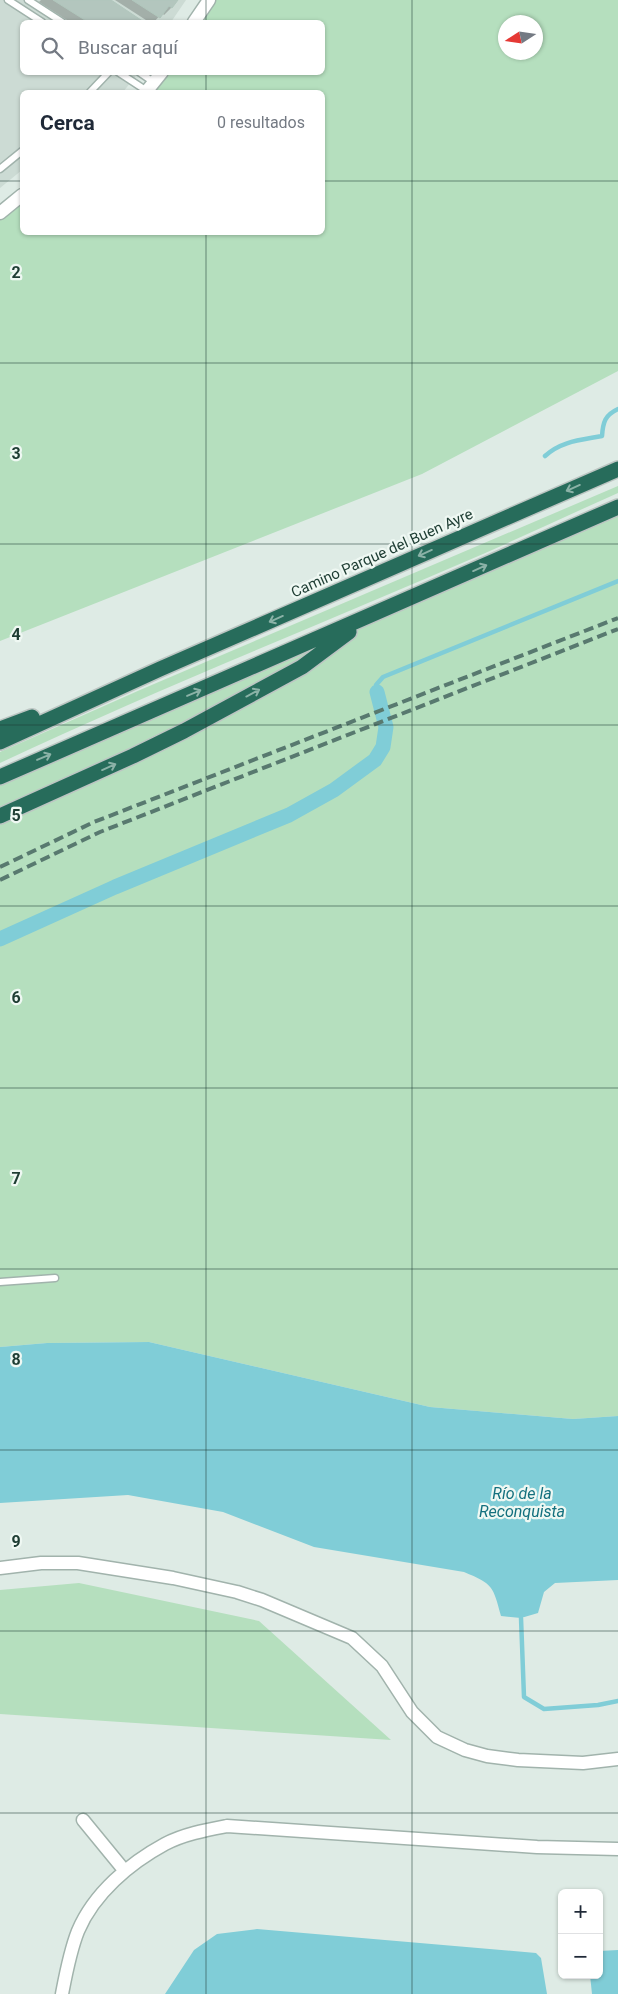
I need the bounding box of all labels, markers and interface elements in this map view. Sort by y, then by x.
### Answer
north arrow [498,15,543,60]
search box [20,20,325,75]
icon: search [38,34,66,62]
text: Buscar aquí [78,36,178,59]
text: Cerca [40,111,95,135]
text: 0 resultados [217,113,305,132]
text: 2 [11,263,21,282]
text: 3 [11,444,21,463]
one-way arrow [566,484,581,494]
street label: Camino Parque del Buen Ayre [288,505,476,601]
one-way arrow [418,549,433,559]
one-way arrow [472,563,487,572]
one-way arrow [269,614,284,624]
text: 4 [11,625,21,644]
one-way arrow [186,687,201,697]
one-way arrow [246,688,261,698]
one-way arrow [37,752,52,761]
one-way arrow [101,762,116,772]
text: 5 [11,806,21,825]
text: 6 [11,988,21,1007]
text: 7 [11,1169,21,1188]
text: 8 [11,1350,21,1369]
water label: Río de la Reconquista [479,1484,565,1521]
text: 9 [11,1532,21,1551]
map controls [558,1889,603,1979]
button: + [558,1889,603,1934]
button: − [558,1934,603,1979]

